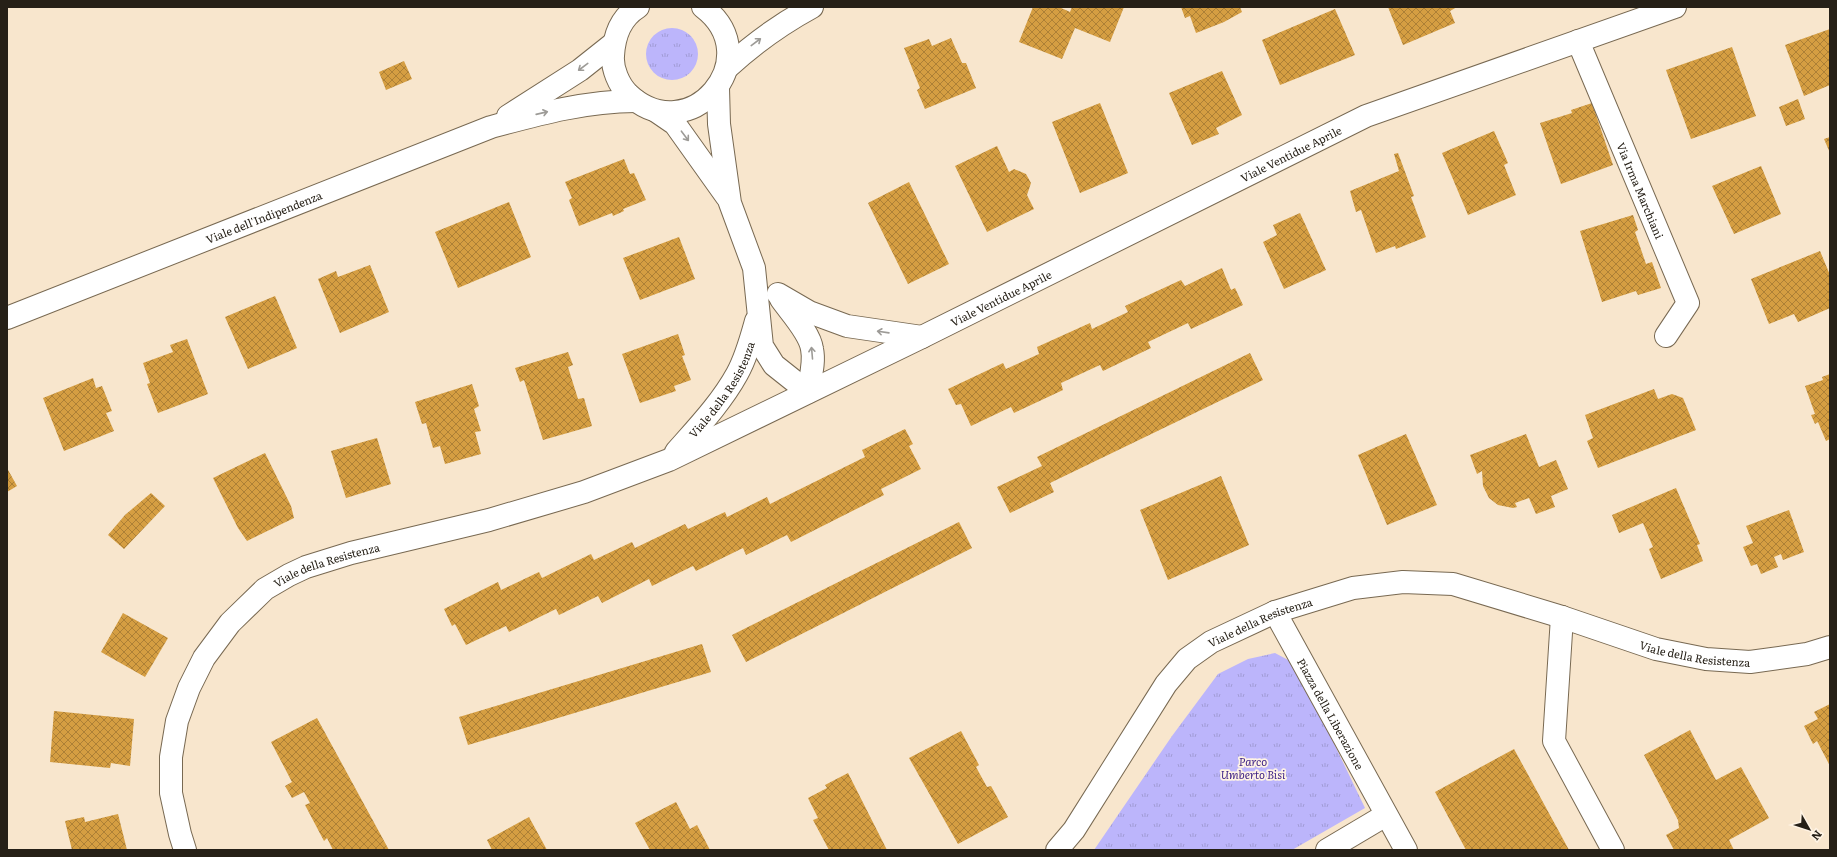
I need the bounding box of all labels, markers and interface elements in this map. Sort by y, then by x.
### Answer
one-way arrow [750,38,761,47]
one-way arrow [578,63,589,71]
one-way arrow [536,109,549,116]
street label: Viale Ventidue Aprile [1238,121,1344,185]
one-way arrow [681,131,689,142]
street label: Via Irma Marchiani [1613,140,1668,241]
street label: Viale dell'Indipendenza [203,187,324,247]
street label: Viale Ventidue Aprile [947,266,1054,330]
one-way arrow [877,328,890,336]
street label: Viale della Resistenza [685,339,758,441]
one-way arrow [809,347,816,360]
street label: Viale della Resistenza [270,538,381,591]
street label: Viale della Resistenza [1205,593,1314,650]
street label: Viale della Resistenza [1638,636,1751,670]
street label: Piazza della Liberazione [1294,655,1368,772]
park label: Parco Umberto Bisi [1221,753,1286,782]
north arrow [1789,809,1829,849]
text: N [1808,827,1827,845]

